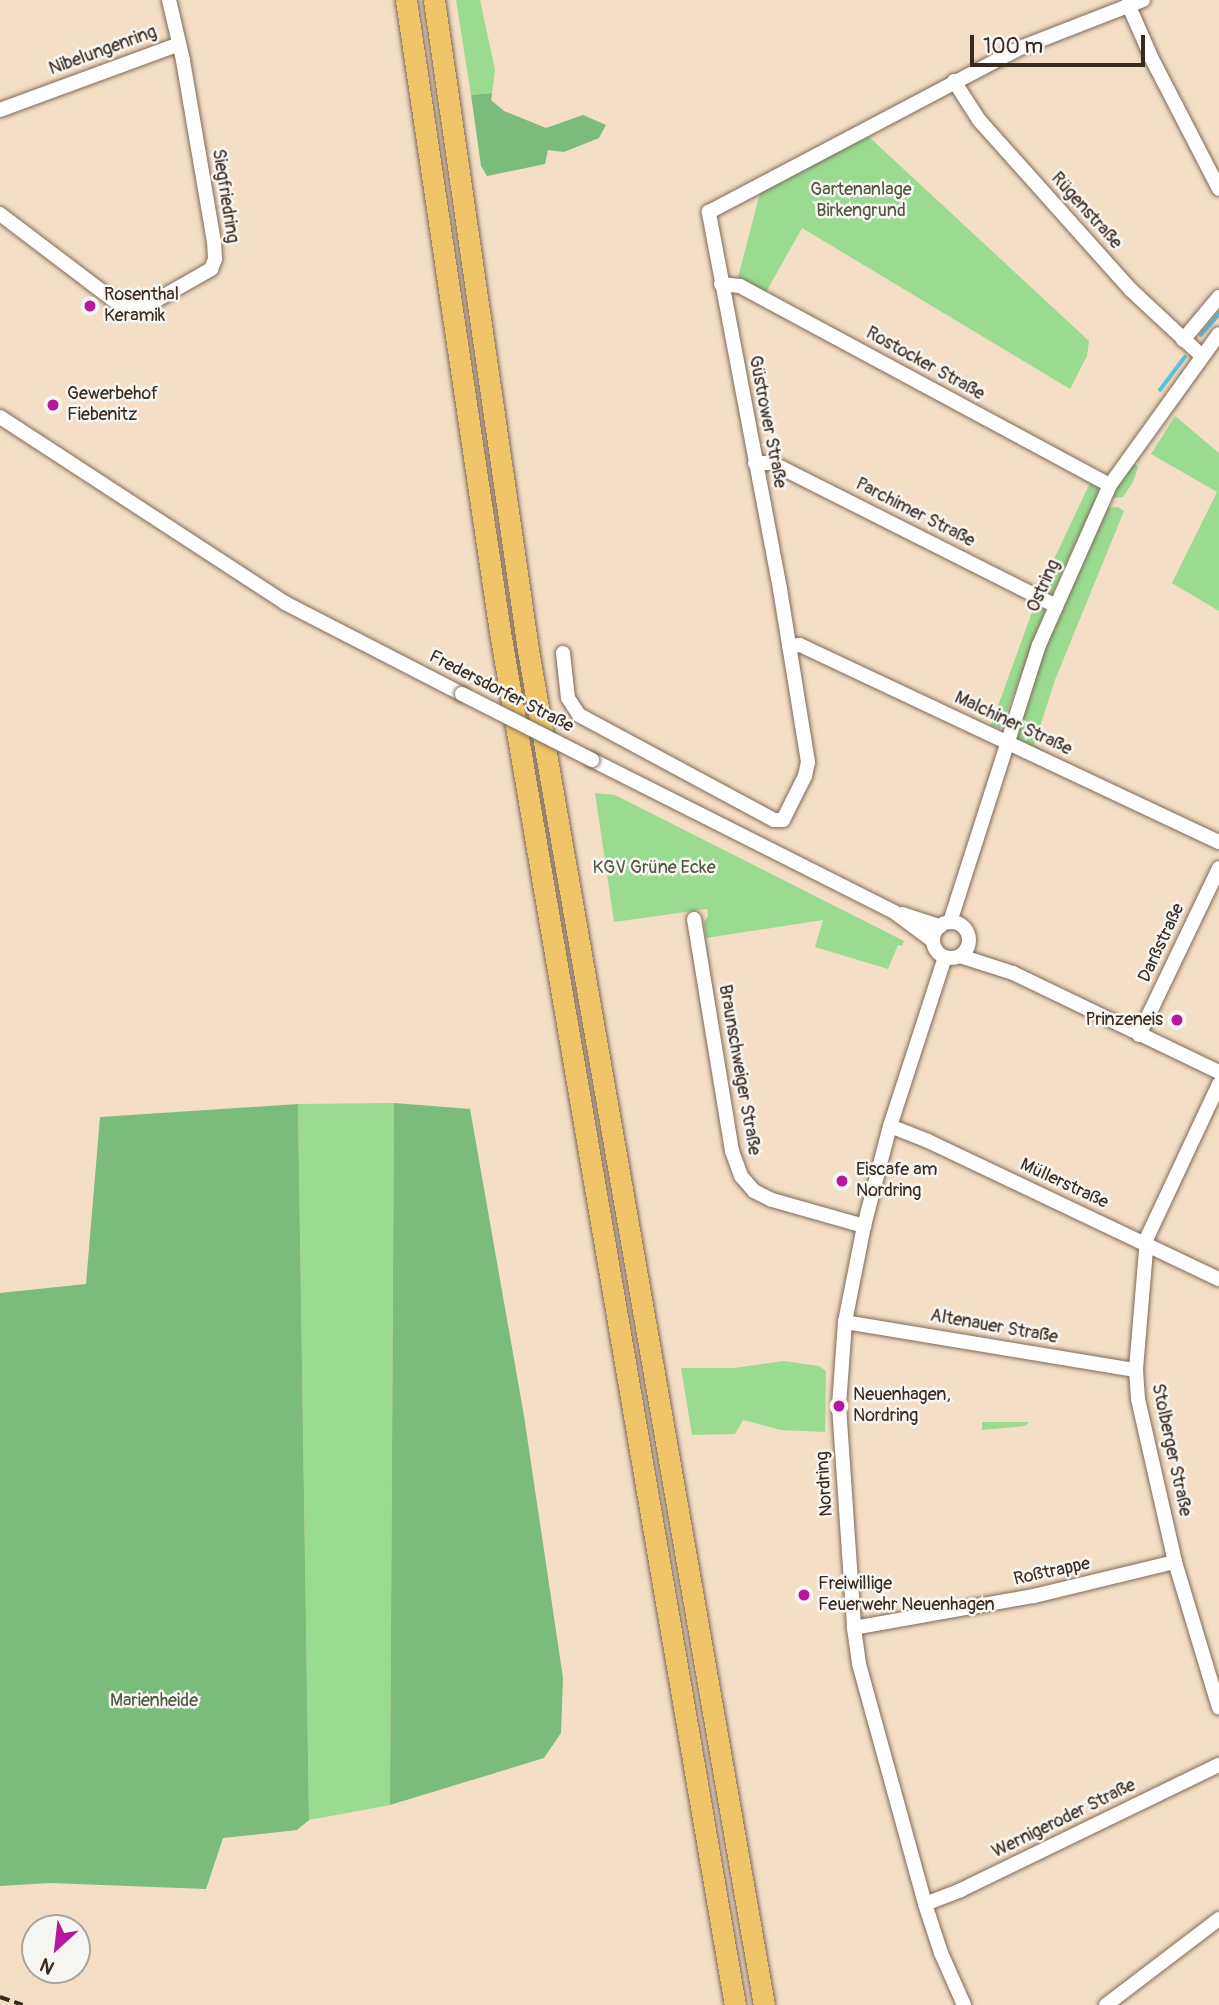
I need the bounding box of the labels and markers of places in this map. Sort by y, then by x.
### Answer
place label: Rosenthal Keramik [104,285,179,328]
marker: Rosenthal Keramik [82,298,98,314]
place label: Gewerbehof Fiebenitz [67,384,158,426]
marker: Gewerbehof Fiebenitz [45,397,61,413]
place label: Prinzeneis [1086,1009,1163,1031]
marker: Prinzeneis [1169,1012,1185,1028]
place label: Eiscafe am Nordring [856,1160,937,1202]
marker: Eiscafe am Nordring [834,1173,850,1189]
place label: Neuenhagen, Nordring [853,1385,951,1428]
marker: Neuenhagen, Nordring [831,1398,847,1414]
place label: Freiwillige Feuerwehr Neuenhagen [818,1574,995,1616]
marker: Freiwillige Feuerwehr Neuenhagen [796,1587,812,1603]

